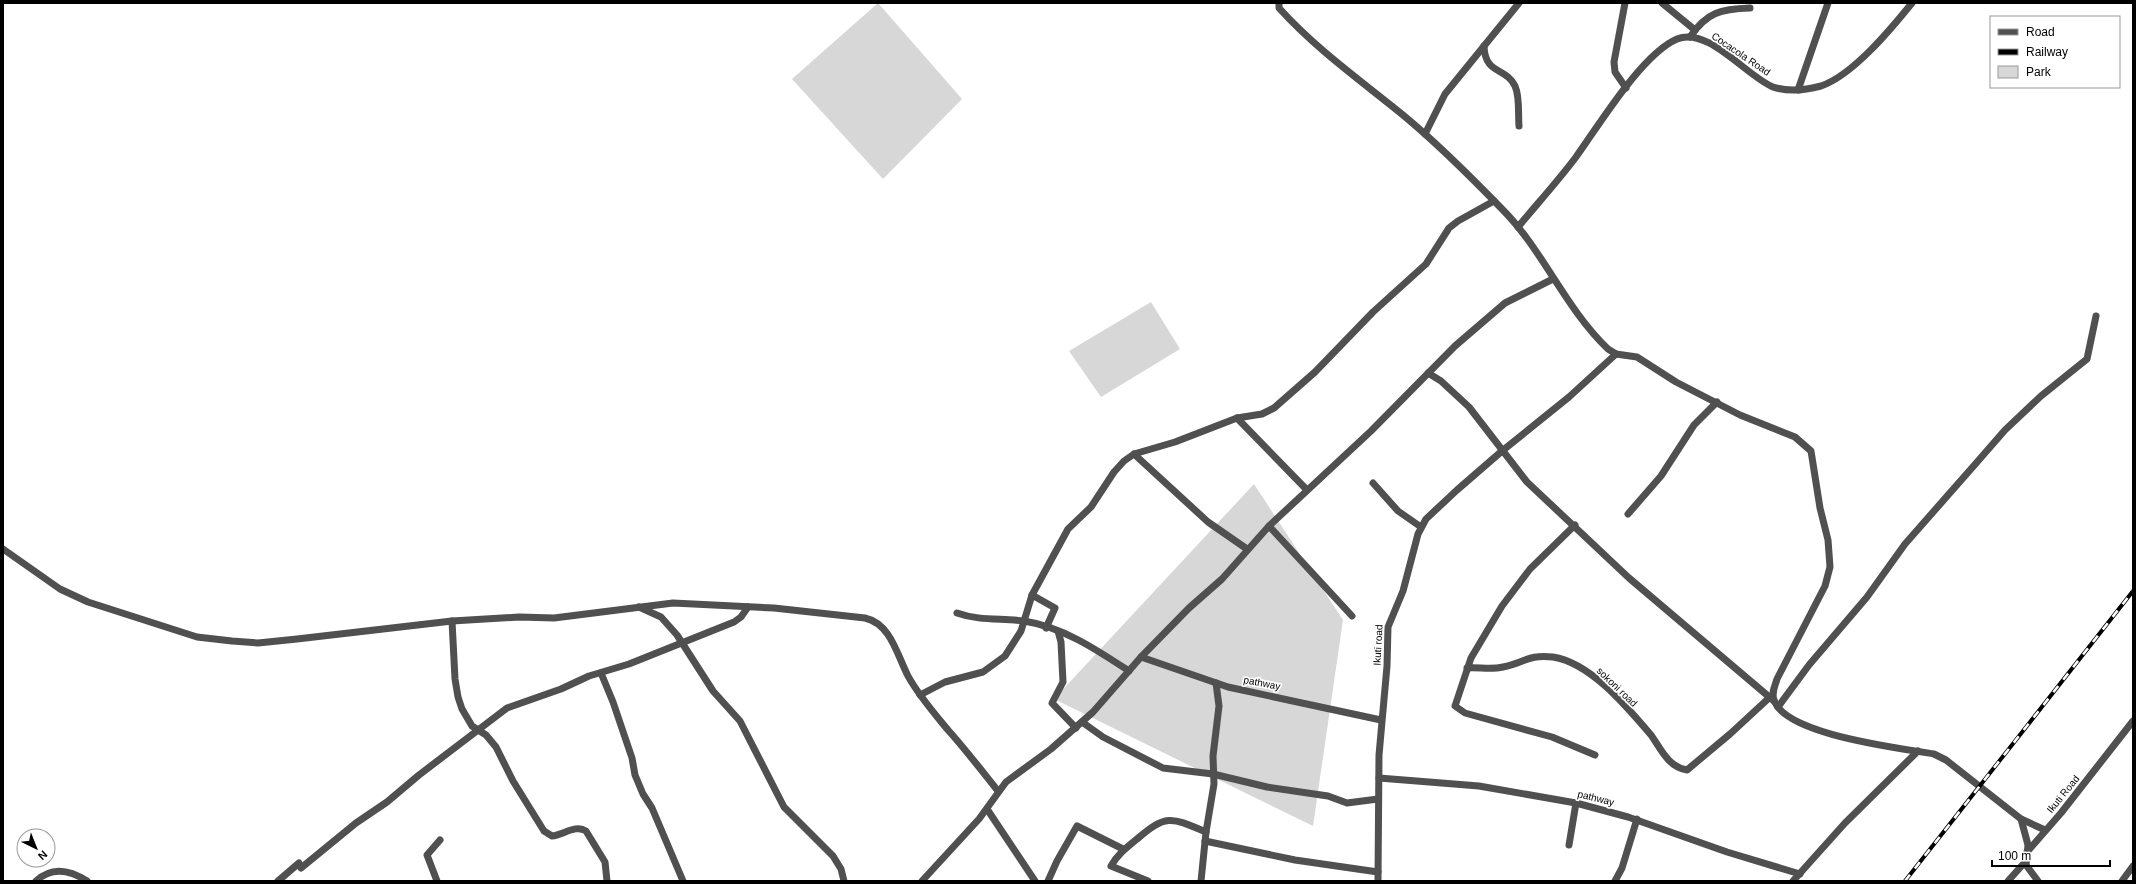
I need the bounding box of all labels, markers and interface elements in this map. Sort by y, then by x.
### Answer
legend [1990,16,2120,88]
text: Road [2026,25,2055,39]
street label: Cocacola Road [1710,30,1772,78]
text: Railway [2026,45,2068,59]
text: Park [2026,65,2052,79]
street label: Ikuti road [1371,624,1385,666]
street label: sokoni road [1595,665,1639,709]
street label: pathway [1243,674,1281,692]
street label: Ikuti Road [2045,773,2081,815]
street label: pathway [1577,788,1615,808]
north arrow [16,828,56,868]
scale bar [1992,842,2110,868]
text: N [36,848,50,862]
text: 100 m [1998,849,2031,863]

